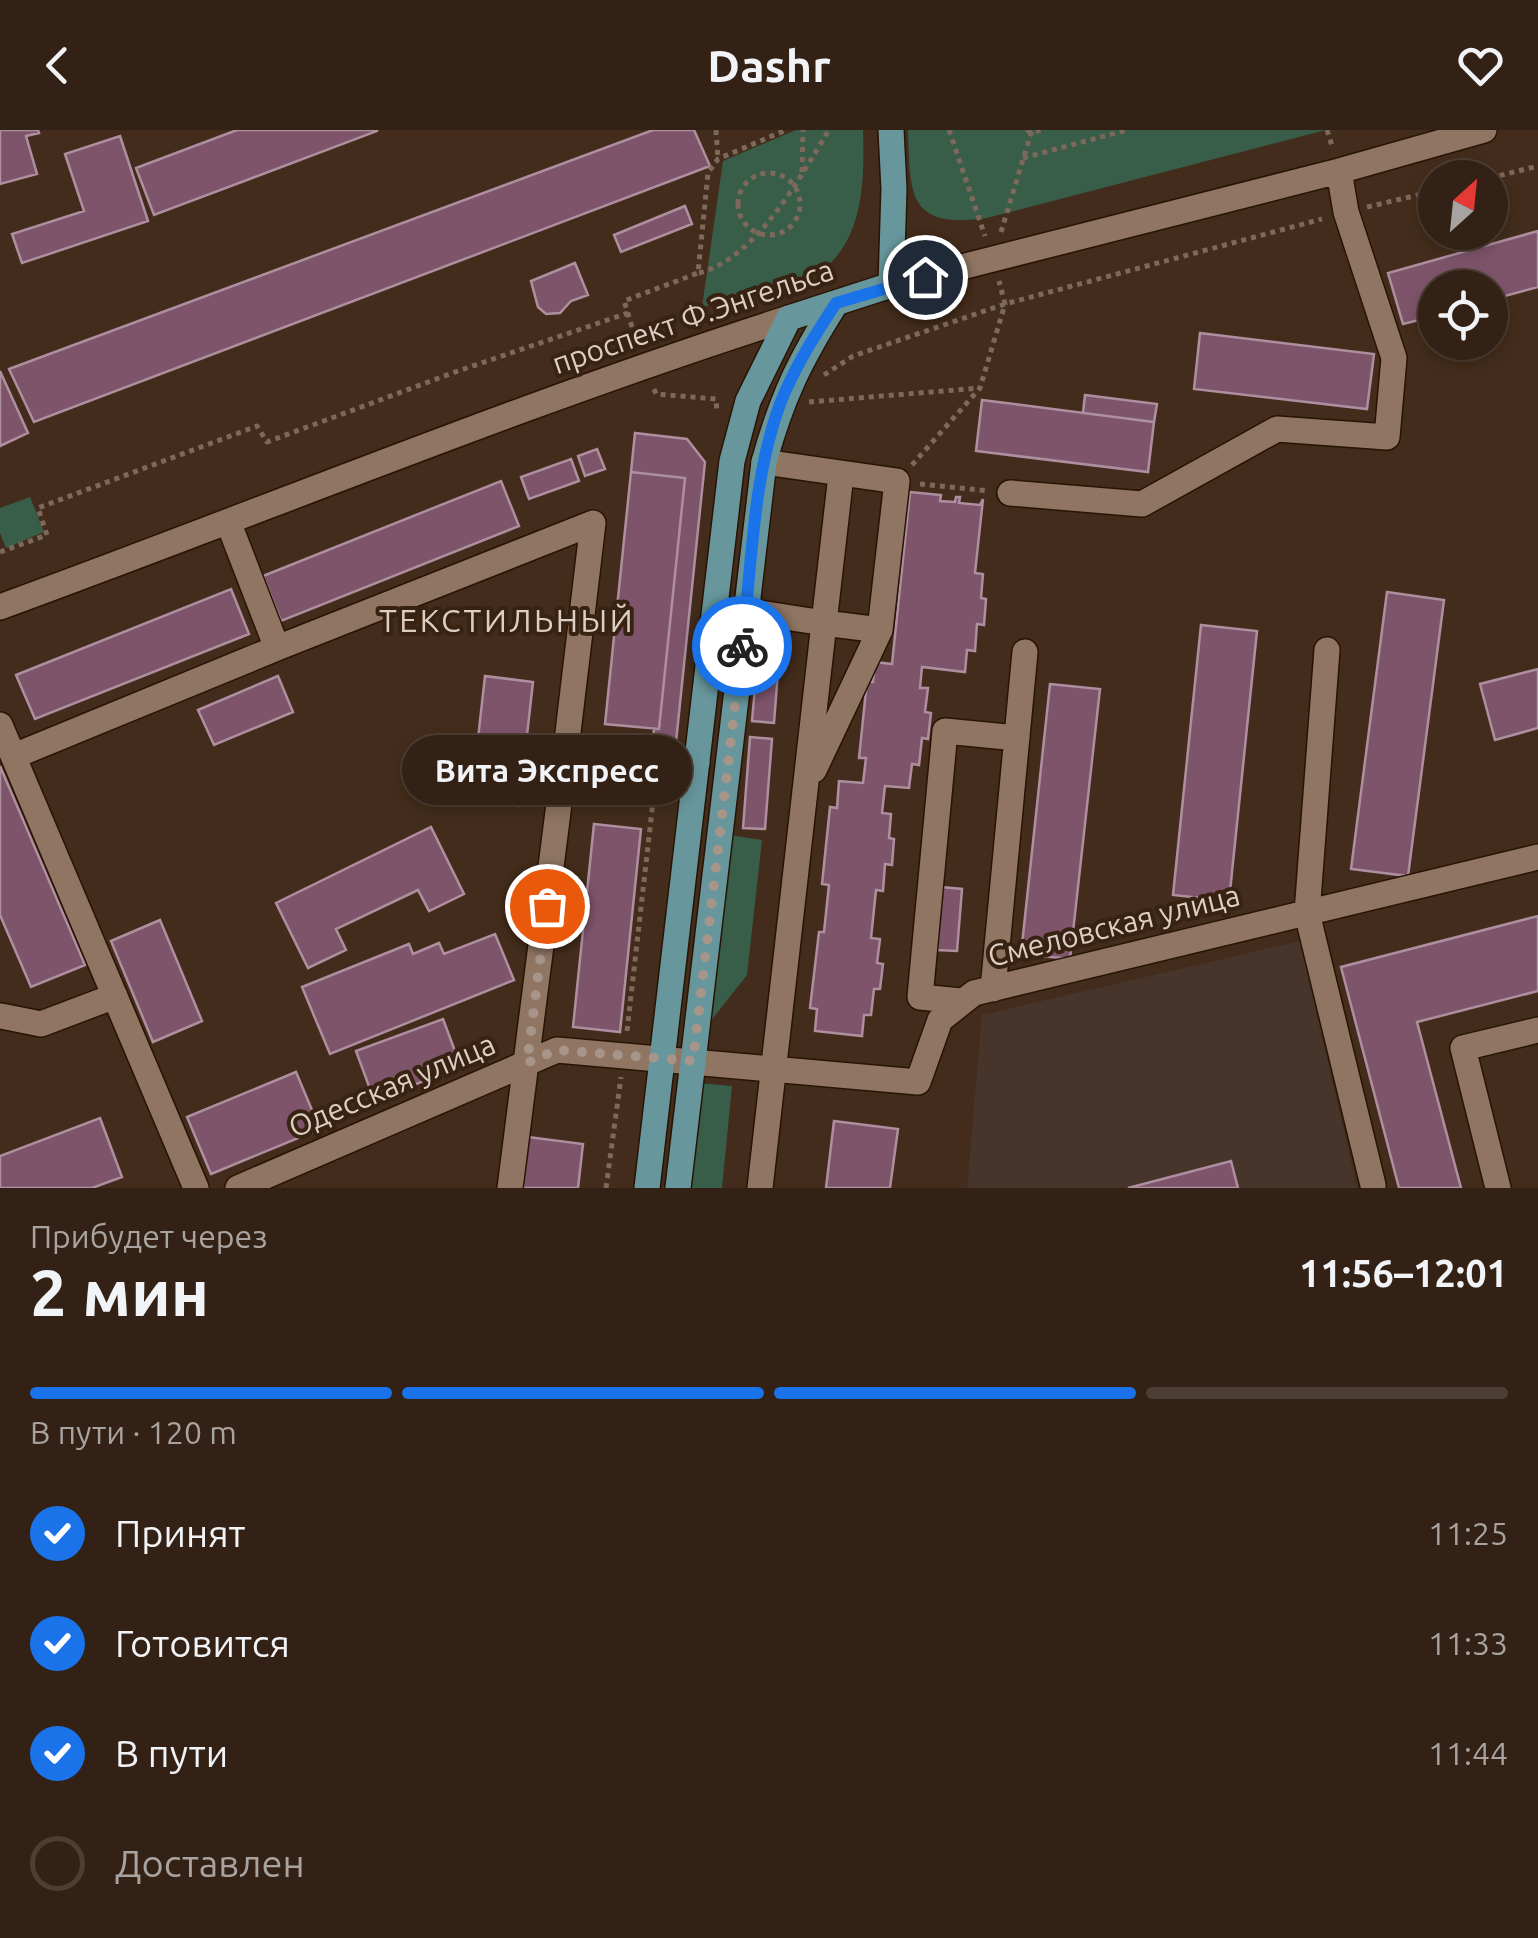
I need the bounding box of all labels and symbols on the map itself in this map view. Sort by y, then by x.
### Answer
north arrow [1418,160,1508,250]
pin [883,235,968,320]
street label: проспект Ф.Энгельса [548,252,838,380]
courier [692,596,792,696]
district label: ТЕКСТИЛЬНЫЙ [379,602,635,638]
callout: Вита Экспресс [402,736,692,806]
pin [505,864,590,949]
street label: Смеловская улица [984,877,1243,973]
street label: Одесская улица [283,1026,500,1144]

